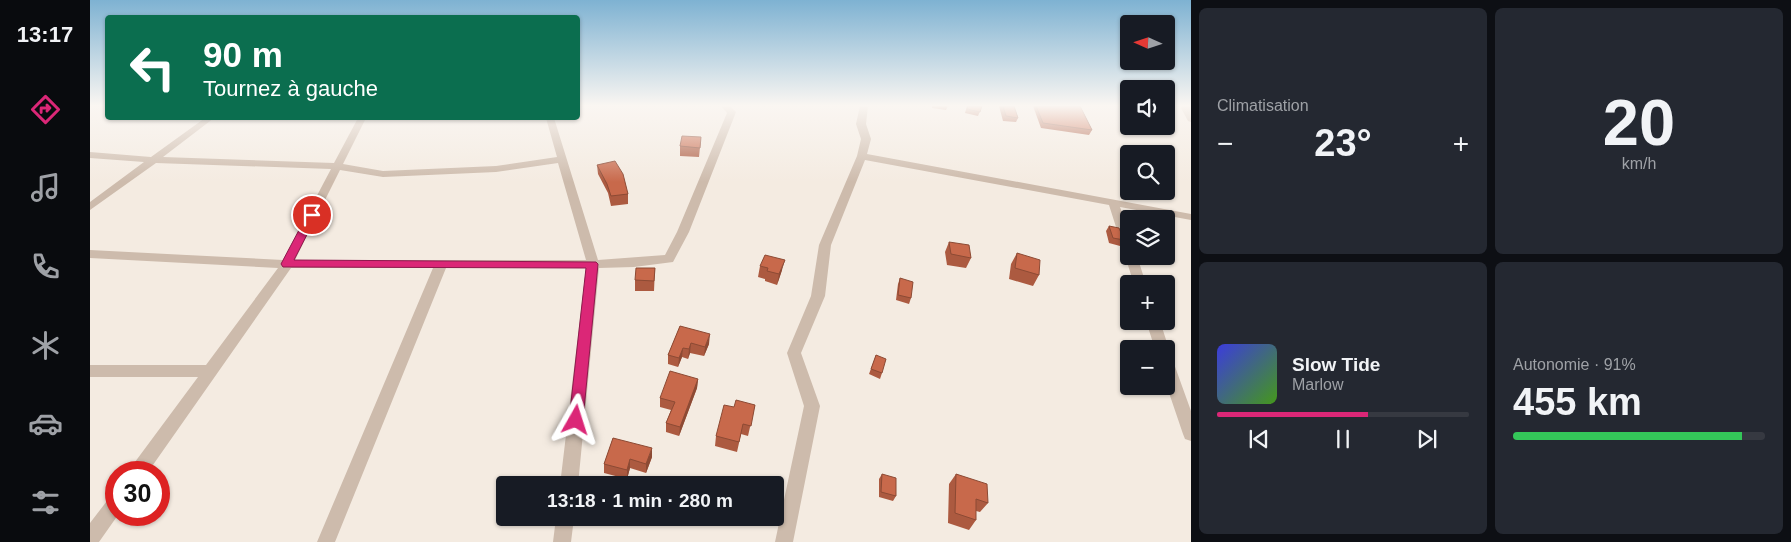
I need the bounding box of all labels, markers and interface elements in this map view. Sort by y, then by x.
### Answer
north arrow [1120,15,1175,70]
map controls [1120,15,1175,395]
text: 13:17 [17,22,73,47]
icon: left [120,35,185,100]
text: 90 m [203,35,283,74]
text: Tournez à gauche [203,76,378,101]
button: sound [1120,80,1175,135]
text: 20 [1603,86,1675,159]
icon: directions [28,92,63,127]
text: Climatisation [1217,97,1309,114]
text: 23° [1314,122,1372,164]
text: − [1217,128,1233,159]
text: + [1453,128,1469,159]
button: search [1120,145,1175,200]
text: km/h [1622,155,1656,172]
icon: music [28,170,63,205]
pin [291,194,333,236]
icon: arrive [298,201,326,229]
button: layers [1120,210,1175,265]
icon: phone [28,249,63,284]
button: + [1120,275,1175,330]
icon: climate [28,328,63,363]
button: − [1120,340,1175,395]
text: Slow Tide [1292,354,1380,375]
text: Autonomie · 91% [1513,356,1636,373]
text: Marlow [1292,376,1344,393]
text: 455 km [1513,381,1642,423]
position arrow [549,393,601,445]
icon: car [28,406,63,441]
icon: previous [1245,425,1273,453]
icon: pause [1329,425,1357,453]
icon: next [1413,425,1441,453]
speed limit sign: 30 [105,461,170,526]
icon: filters [28,485,63,520]
text: 13:18 · 1 min · 280 m [547,490,733,511]

